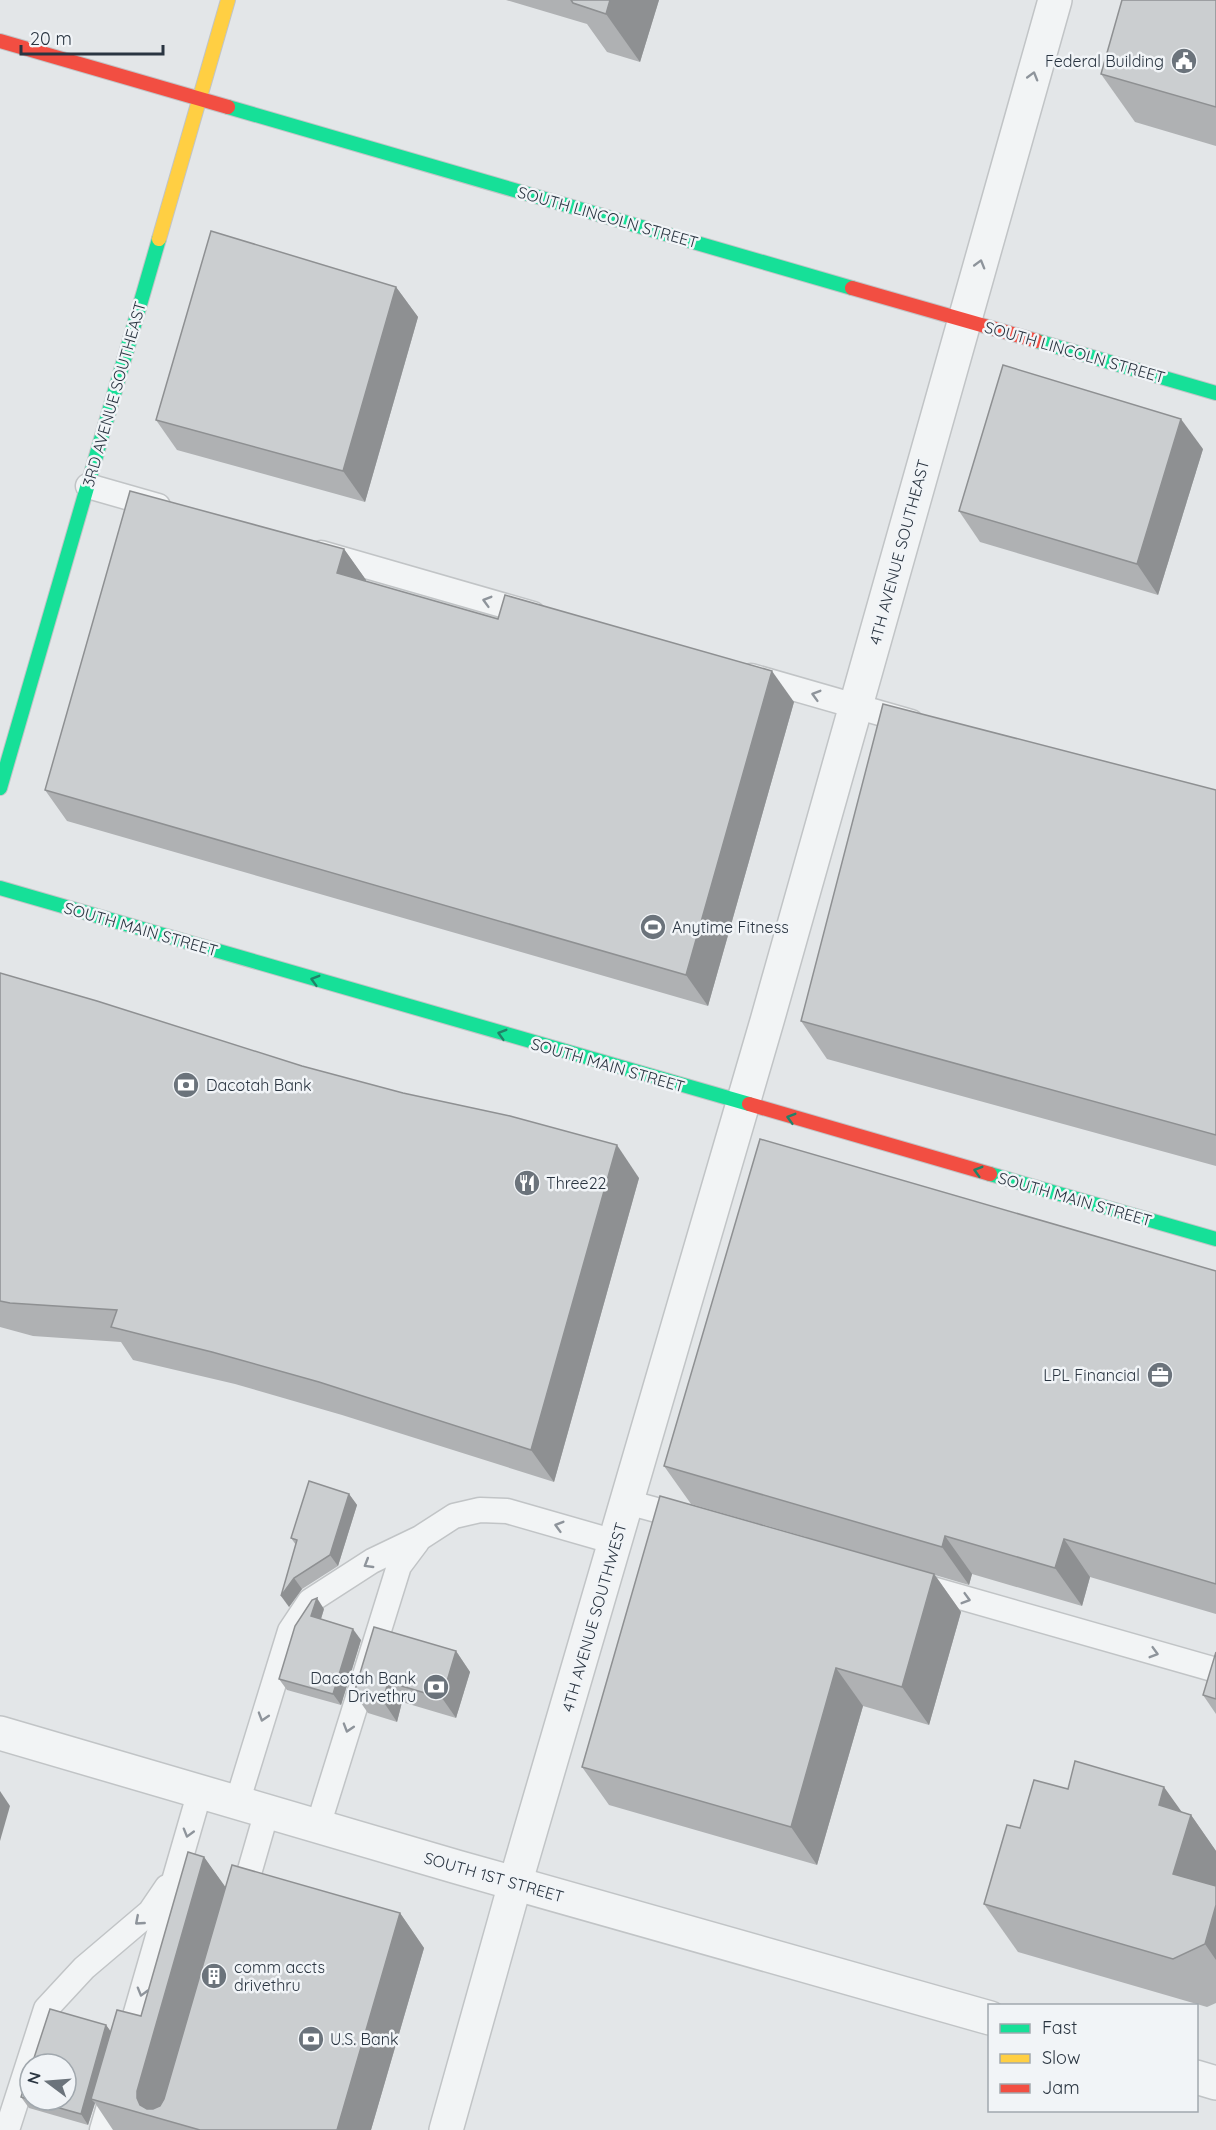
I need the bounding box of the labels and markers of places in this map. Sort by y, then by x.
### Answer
public building icon: Federal Building [1169,46,1199,76]
place label: Federal Building [1045,51,1164,71]
sports icon: Anytime Fitness [638,912,668,942]
place label: Anytime Fitness [672,917,789,937]
bank icon: Dacotah Bank [171,1070,201,1100]
place label: Dacotah Bank [206,1075,312,1095]
restaurant icon: Three22 [512,1168,542,1198]
place label: Three22 [546,1173,607,1193]
office icon: LPL Financial [1145,1360,1175,1390]
place label: LPL Financial [1043,1365,1140,1385]
place label: Dacotah Bank Drivethru [310,1668,416,1706]
bank icon: Dacotah Bank Drivethru [421,1672,451,1702]
place label: comm accts drivethru [234,1957,325,1995]
building icon: comm accts drivethru [199,1961,229,1991]
bank icon: U.S. Bank [296,2024,326,2054]
place label: U.S. Bank [330,2029,398,2049]

